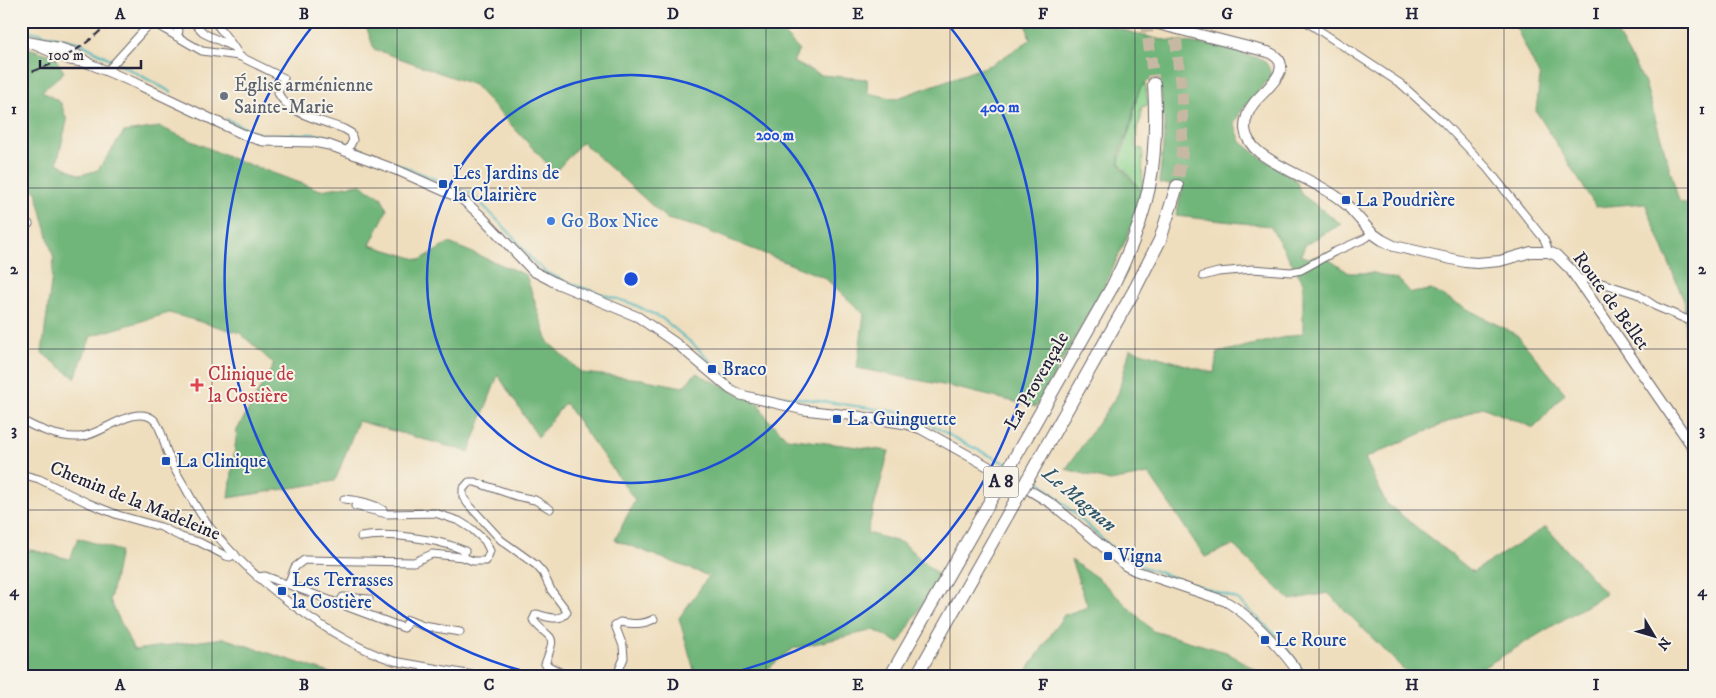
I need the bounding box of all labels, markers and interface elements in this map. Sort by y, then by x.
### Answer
text: A [114,4,126,24]
text: B [299,4,309,24]
text: C [484,4,494,24]
text: D [667,4,679,24]
text: E [852,4,864,24]
text: F [1038,4,1048,24]
text: G [1221,4,1233,24]
text: H [1405,4,1419,24]
text: I [1593,4,1600,24]
scale bar [40,38,141,70]
text: 100 m [48,46,84,65]
place label: Église arménienne Sainte-Marie [234,73,373,119]
marker: Église arménienne Sainte-Marie [218,90,230,102]
text: 400 m [979,98,1020,117]
text: 1 [11,99,17,119]
text: 1 [1699,99,1705,119]
text: 200 m [756,126,795,145]
place label: Les Jardins de la Clairière [453,162,559,207]
marker: Les Jardins de la Clairière [437,178,449,190]
place label: La Poudrière [1356,189,1455,212]
marker: La Poudrière [1340,194,1352,206]
place label: Go Box Nice [561,210,658,233]
marker: Go Box Nice [545,215,557,227]
street label: Route de Bellet [1568,247,1654,355]
text: 2 [10,259,19,279]
text: 2 [1698,259,1707,279]
centre of rings [622,270,640,288]
street label: La Provençale [1000,328,1074,434]
place label: Braco [722,358,767,381]
place label: Clinique de la Costière [208,363,294,408]
marker: Braco [706,363,718,375]
marker: Clinique de la Costière [190,378,204,392]
place label: La Guinguette [847,408,957,431]
marker: La Guinguette [831,413,843,425]
text: 3 [11,420,17,440]
text: 3 [1699,420,1705,440]
place label: La Clinique [176,450,266,474]
marker: La Clinique [160,455,172,467]
street label: Chemin de la Madeleine [46,456,224,546]
water label: Le Magnan [1036,461,1121,538]
road number: A 8 [984,467,1018,498]
place label: Vigna [1117,545,1162,568]
marker: Vigna [1102,550,1114,562]
place label: Les Terrasses la Costière [292,569,393,614]
text: 4 [8,581,19,601]
text: 4 [1696,581,1707,601]
marker: Les Terrasses la Costière [276,585,288,597]
north arrow [1628,610,1678,660]
place label: Le Roure [1275,629,1347,652]
text: N [1653,633,1674,654]
marker: Le Roure [1259,634,1271,646]
text: A [114,675,126,695]
text: B [299,675,309,695]
text: C [484,675,494,695]
text: D [667,675,679,695]
text: E [852,675,864,695]
text: F [1038,675,1048,695]
text: G [1221,675,1233,695]
text: H [1405,675,1419,695]
text: I [1593,675,1600,695]

